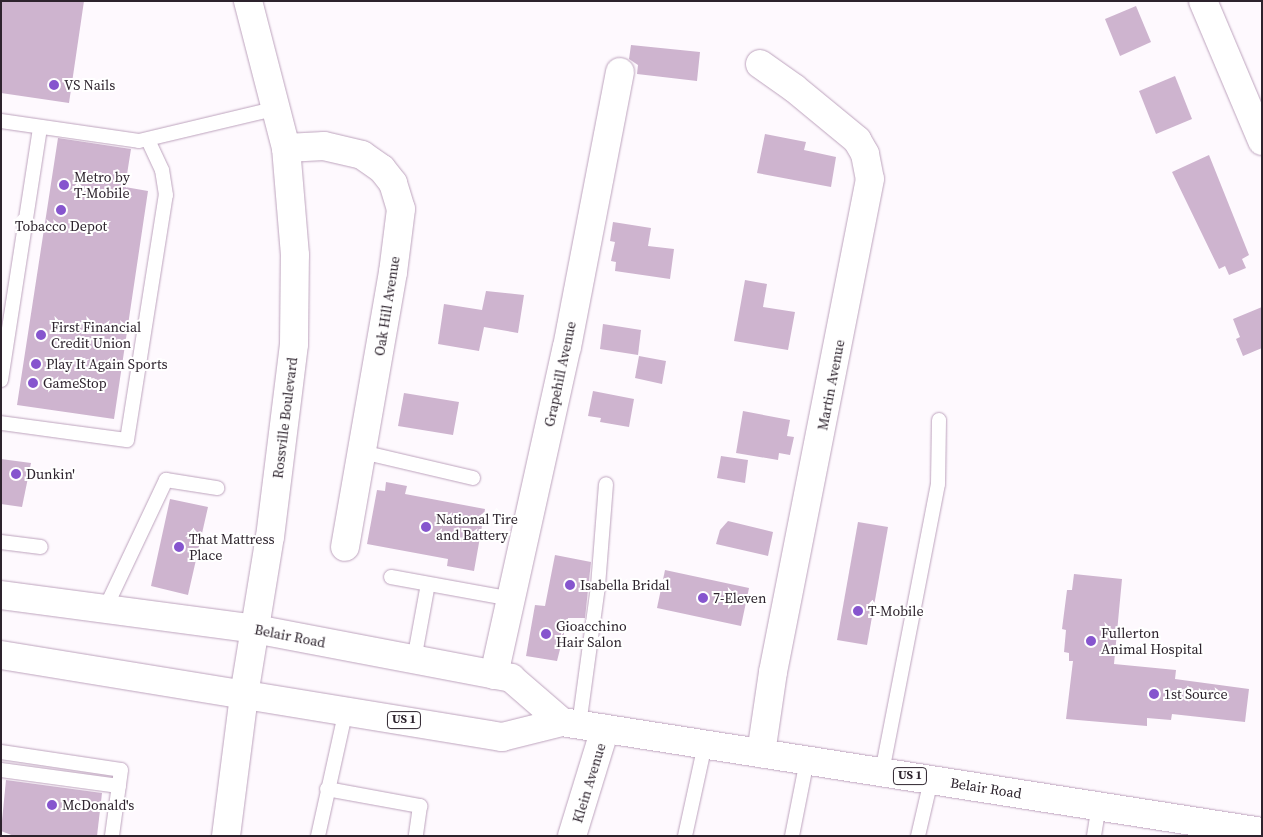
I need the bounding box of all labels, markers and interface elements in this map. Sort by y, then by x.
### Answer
place label: VS Nails [64,77,115,93]
marker: VS Nails [48,79,60,91]
place label: Metro by T-Mobile [74,169,130,202]
marker: Metro by T-Mobile [58,179,70,191]
marker: Tobacco Depot [55,204,67,216]
place label: Tobacco Depot [15,218,107,234]
street label: Oak Hill Avenue [371,255,403,357]
place label: First Financial Credit Union [51,319,141,352]
street label: Grapehill Avenue [541,320,579,428]
marker: First Financial Credit Union [35,329,47,341]
street label: Martin Avenue [814,338,848,432]
place label: Play It Again Sports [46,356,168,372]
street label: Rossville Boulevard [269,356,301,480]
marker: Play It Again Sports [30,358,42,370]
place label: GameStop [43,375,107,391]
marker: GameStop [27,377,39,389]
place label: Dunkin' [26,466,75,482]
marker: Dunkin' [10,468,22,480]
place label: National Tire and Battery [436,511,518,544]
marker: National Tire and Battery [420,521,432,533]
place label: That Mattress Place [189,531,275,564]
marker: That Mattress Place [173,541,185,553]
place label: Isabella Bridal [580,577,670,593]
marker: Isabella Bridal [564,579,576,591]
place label: 7-Eleven [713,590,766,606]
marker: 7-Eleven [697,592,709,604]
place label: T-Mobile [868,603,924,619]
marker: T-Mobile [852,605,864,617]
place label: Gioacchino Hair Salon [556,618,627,650]
street label: Belair Road [253,621,327,651]
place label: Fullerton Animal Hospital [1101,625,1203,658]
marker: Gioacchino Hair Salon [540,628,552,640]
marker: Fullerton Animal Hospital [1085,635,1097,647]
place label: 1st Source [1164,686,1228,702]
marker: 1st Source [1148,688,1160,700]
road number: US 1 [386,710,422,730]
street label: Klein Avenue [569,741,609,825]
road number: US 1 [892,766,928,786]
street label: Belair Road [949,774,1023,802]
place label: McDonald's [62,797,134,813]
marker: McDonald's [46,799,58,811]

